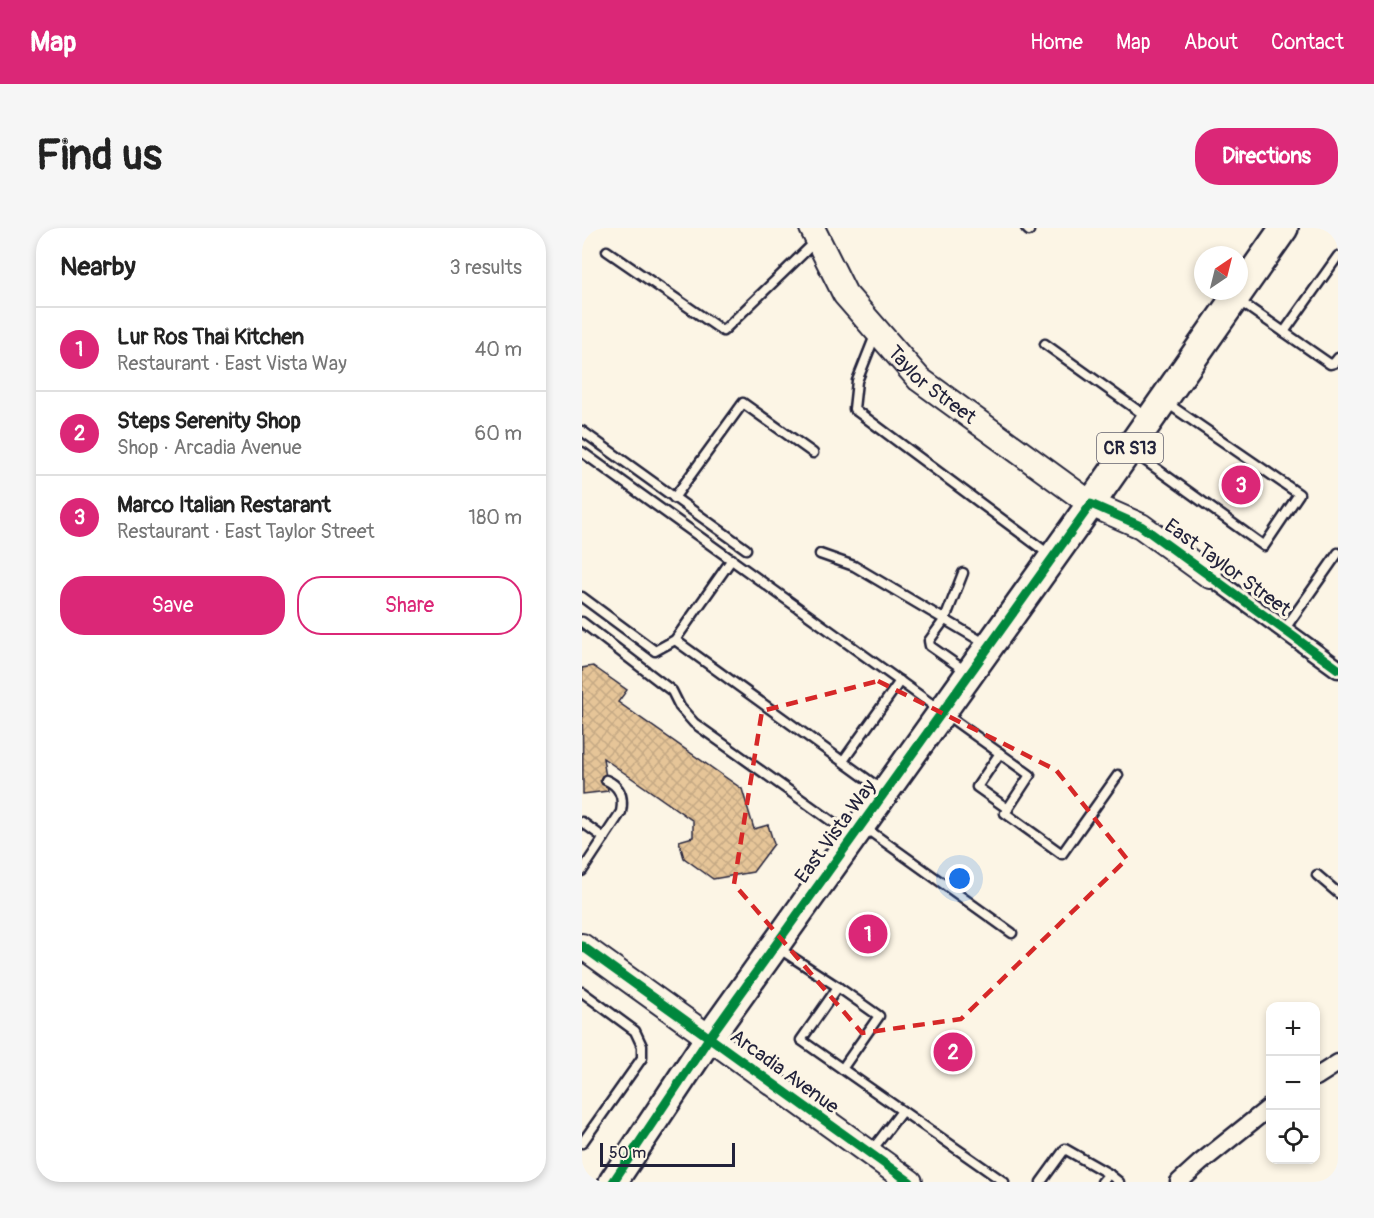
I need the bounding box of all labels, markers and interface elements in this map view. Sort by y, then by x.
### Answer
text: Map [30,25,76,60]
text: Home [1030,29,1083,56]
text: Map [1116,29,1151,56]
text: About [1184,29,1238,56]
text: Contact [1271,29,1344,56]
button: Directions [1195,128,1338,185]
text: Find us [36,130,162,182]
north arrow [1194,246,1248,300]
text: Nearby [60,251,136,283]
text: 3 results [450,255,522,280]
text: Lur Ros Thai Kitchen [117,323,304,351]
text: 1 [76,337,83,362]
text: 40 m [475,337,522,362]
street label: Taylor Street [882,340,982,430]
text: Restaurant · East Vista Way [117,351,347,376]
text: Steps Serenity Shop [117,407,301,435]
text: 2 [74,421,85,446]
text: 60 m [475,421,522,446]
road number: CR S13 [1097,433,1163,463]
text: Shop · Arcadia Avenue [117,435,302,460]
pin: 3 [1222,462,1260,508]
text: Marco Italian Restarant [117,491,331,519]
text: 3 [74,505,85,530]
text: 180 m [468,505,522,530]
street label: East Taylor Street [1160,513,1296,622]
text: Restaurant · East Taylor Street [117,519,375,544]
button: Save [60,576,285,635]
button: Share [297,576,522,635]
street label: East Vista Way [789,774,882,888]
your location [945,864,974,893]
pin: 1 [848,912,888,956]
map controls [1266,1002,1320,1164]
button: + [1266,1002,1320,1056]
street label: Arcadia Avenue [726,1024,844,1119]
pin: 2 [934,1030,973,1074]
button: − [1266,1056,1320,1110]
button: locate [1266,1110,1320,1164]
scale bar [600,1140,735,1168]
text: 50 m [609,1143,646,1163]

